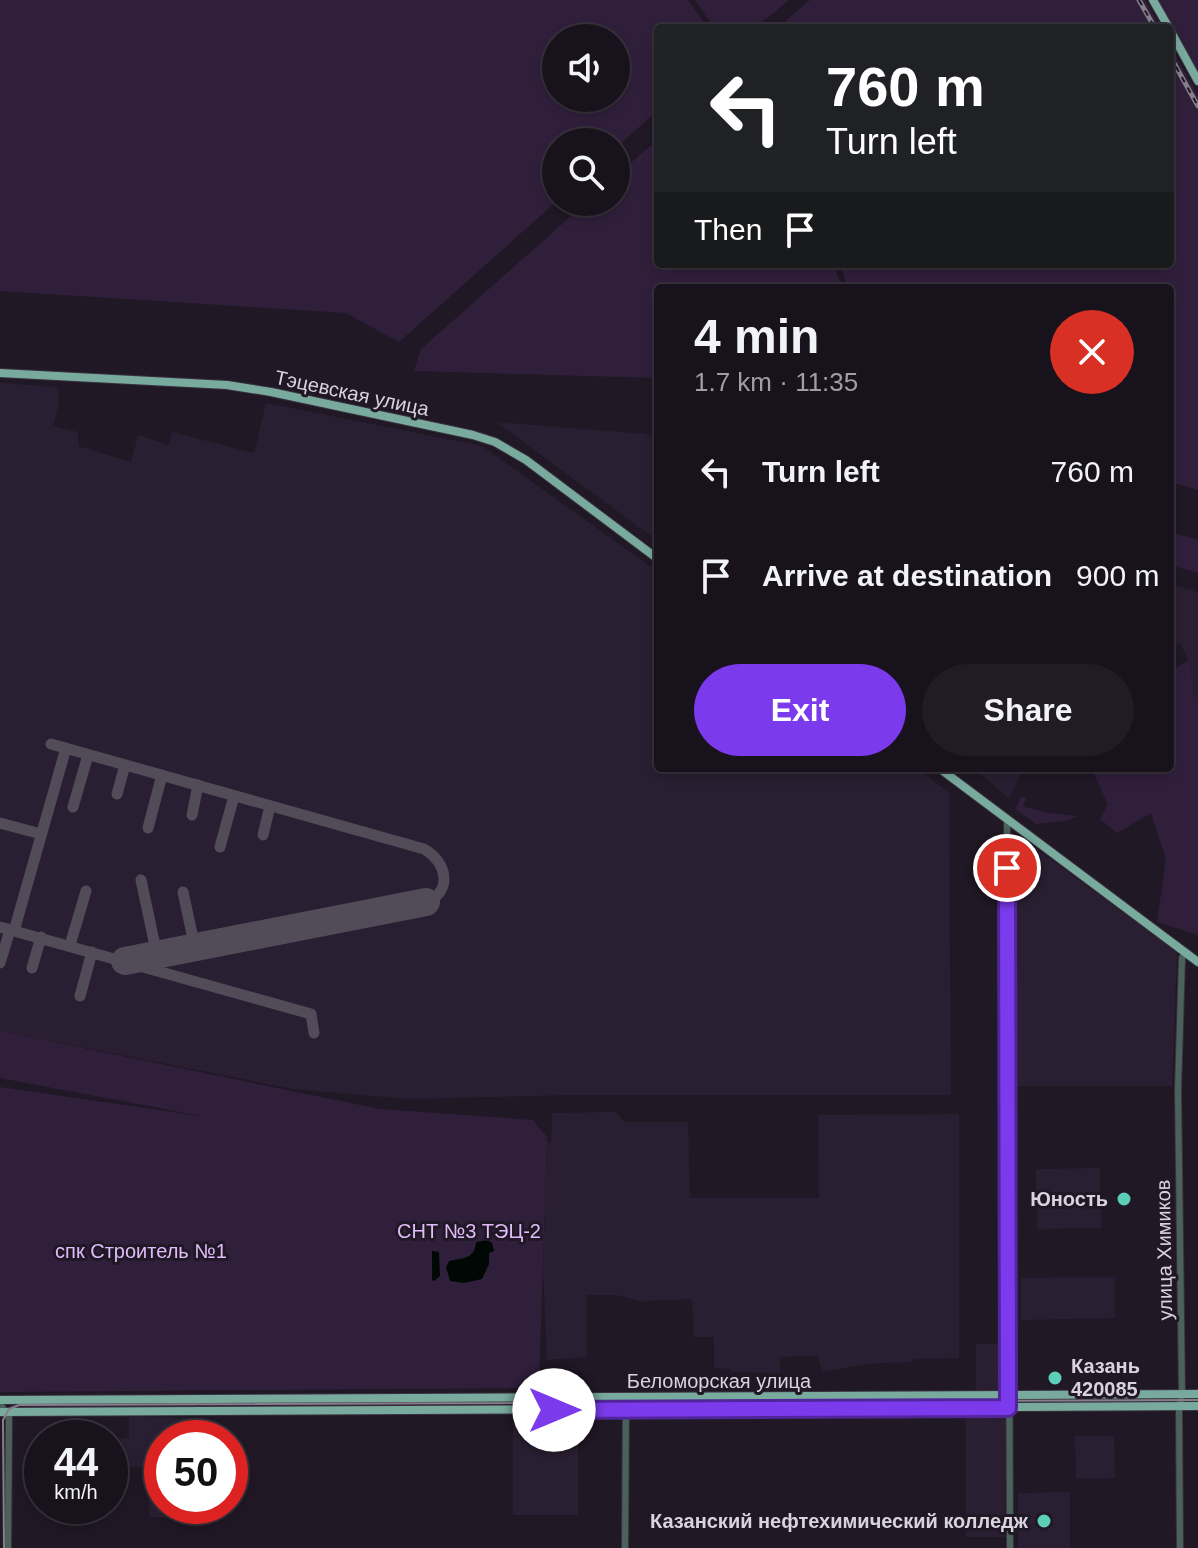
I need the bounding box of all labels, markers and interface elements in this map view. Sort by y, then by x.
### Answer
map controls [542,24,630,216]
button: sound [542,24,630,112]
text: 760 m [826,55,985,118]
icon: left [694,56,798,160]
text: Turn left [826,121,957,162]
button: search [542,128,630,216]
icon: arrive [778,208,822,252]
text: Then [694,213,762,246]
text: 4 min [694,310,819,363]
button: close [1050,310,1134,394]
street label: Тэцевская улица [273,366,432,420]
text: 1.7 km · 11:35 [694,367,858,397]
icon: left [694,450,738,494]
text: Turn left [762,455,880,488]
text: 760 m [1051,455,1134,488]
icon: arrive [694,554,738,598]
text: Arrive at destination [762,559,1052,592]
text: 900 m [1076,559,1159,592]
button: Exit [694,664,906,756]
button: Share [922,664,1134,756]
pin [973,834,1041,902]
icon: arrive [985,846,1029,890]
street label: улица Химиков [1152,1179,1176,1321]
place label: Юность [1030,1188,1108,1210]
marker: Юность [1115,1190,1133,1208]
park label: СНТ №3 ТЭЦ-2 [397,1220,541,1242]
park label: спк Строитель №1 [55,1240,227,1262]
place label: Казань 420085 [1071,1355,1140,1400]
position arrow [512,1368,596,1452]
marker: Казань 420085 [1046,1369,1064,1387]
street label: Беломорская улица [627,1370,812,1392]
speed limit sign: 50 [144,1420,248,1524]
text: 44 [54,1440,98,1484]
text: km/h [54,1481,98,1503]
place label: Казанский нефтехимический колледж [650,1510,1029,1532]
marker: Казанский нефтехимический колледж [1035,1512,1053,1530]

